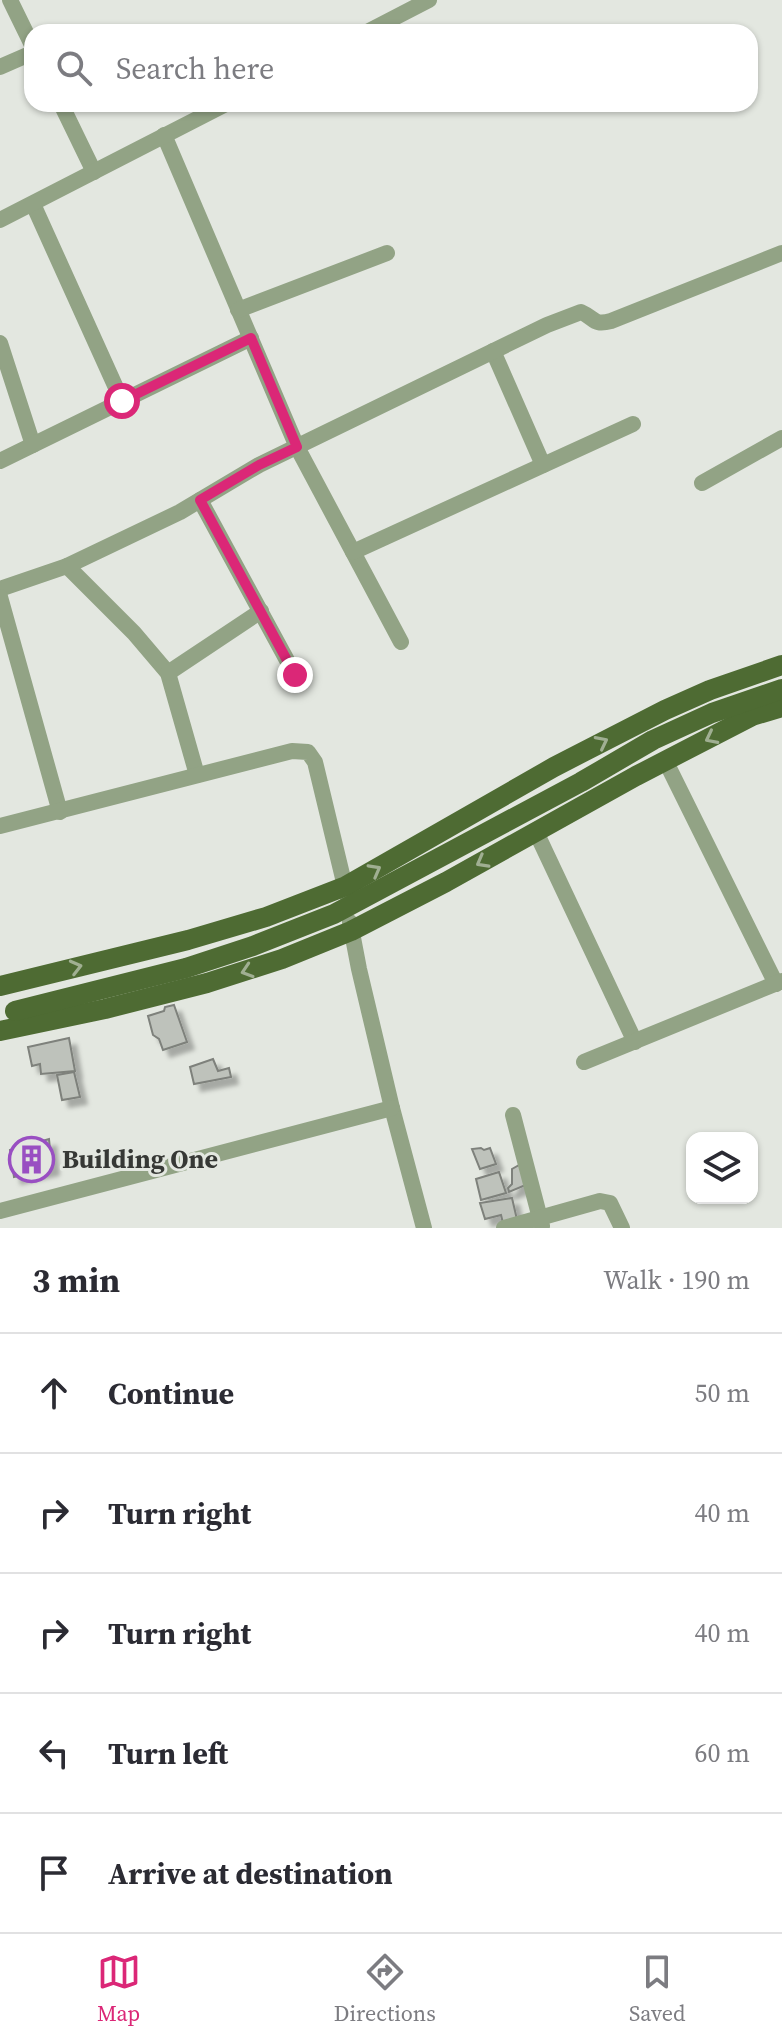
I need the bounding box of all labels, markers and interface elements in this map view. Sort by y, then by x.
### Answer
search box [24,24,758,112]
icon: search [52,46,96,90]
text: Search here [116,48,274,89]
route start [104,383,140,419]
route end [277,657,313,693]
one-way arrow [704,729,719,744]
one-way arrow [593,737,608,752]
one-way arrow [476,852,491,868]
one-way arrow [366,864,381,880]
one-way arrow [68,960,82,977]
one-way arrow [240,962,254,978]
map controls [686,1132,758,1204]
button: layers [686,1132,758,1204]
building icon: Building One [7,1135,55,1183]
place label: Building One [62,1141,218,1177]
text: 3 min [32,1257,120,1303]
text: Walk · 190 m [603,1262,750,1298]
icon: ahead [32,1371,76,1415]
text: Continue [108,1373,234,1414]
text: 50 m [695,1375,750,1411]
icon: right [32,1491,76,1535]
text: Turn right [108,1493,251,1534]
text: 40 m [695,1495,750,1531]
icon: right [32,1611,76,1655]
text: Turn right [108,1613,251,1654]
text: 40 m [695,1615,750,1651]
icon: left [32,1731,76,1775]
text: Turn left [108,1733,228,1774]
text: 60 m [695,1735,750,1771]
icon: arrive [32,1851,76,1895]
text: Arrive at destination [108,1853,393,1894]
tab: Map [97,1950,141,2028]
tab: Directions [334,1950,436,2028]
tab: Saved [629,1950,685,2028]

